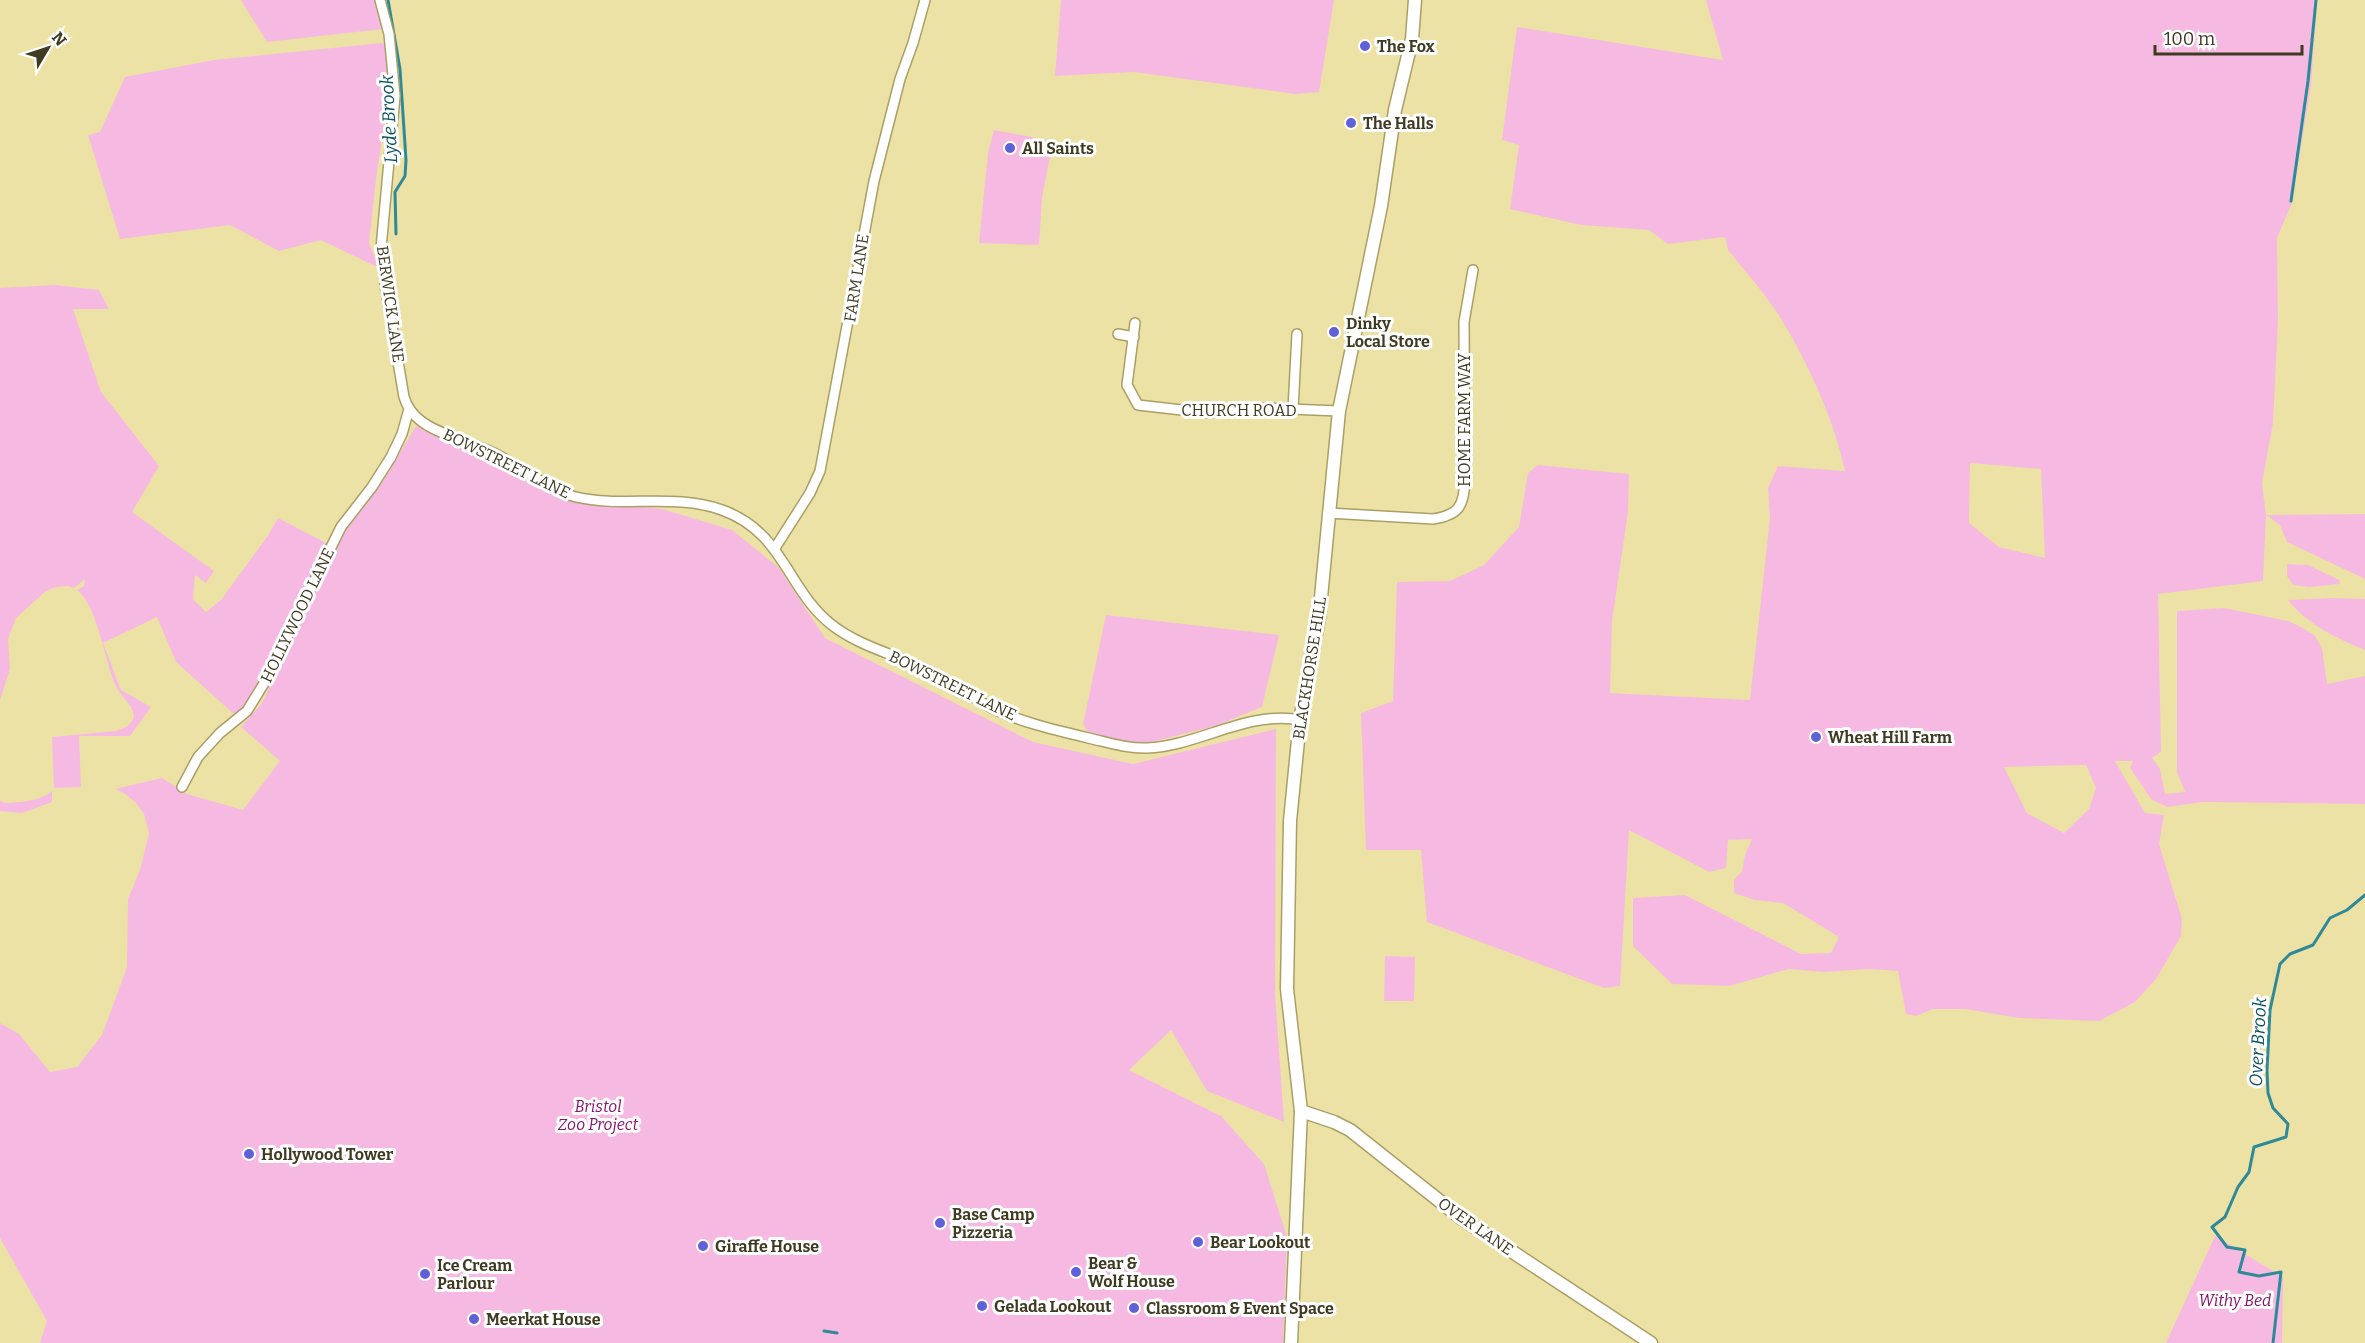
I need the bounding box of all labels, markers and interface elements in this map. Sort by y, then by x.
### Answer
north arrow [18,18,78,78]
scale bar [2155,18,2302,56]
text: N [48,28,71,50]
text: 100 m [2164,28,2215,50]
place label: The Fox [1377,37,1435,56]
marker: The Fox [1358,39,1372,53]
water label: Lyde Brook [376,74,402,164]
place label: The Halls [1363,114,1434,133]
marker: The Halls [1344,116,1358,130]
place label: All Saints [1022,139,1094,158]
marker: All Saints [1003,141,1017,155]
street label: FARM LANE [840,233,873,323]
street label: BERWICK LANE [373,244,408,364]
place label: Dinky Local Store [1346,314,1430,351]
marker: Dinky Local Store [1327,325,1341,339]
street label: HOME FARM WAY [1455,352,1474,487]
street label: CHURCH ROAD [1181,401,1297,420]
street label: BOWSTREET LANE [440,424,573,502]
street label: HOLLYWOOD LANE [257,545,338,686]
street label: BLACKHORSE HILL [1289,595,1330,741]
street label: BOWSTREET LANE [886,646,1019,724]
place label: Wheat Hill Farm [1828,728,1953,747]
marker: Wheat Hill Farm [1809,730,1823,744]
water label: Over Brook [2245,997,2271,1087]
park label: Bristol Zoo Project [558,1097,638,1134]
place label: Hollywood Tower [261,1145,394,1164]
marker: Hollywood Tower [242,1147,256,1161]
street label: OVER LANE [1434,1194,1517,1259]
place label: Base Camp Pizzeria [952,1205,1035,1242]
marker: Base Camp Pizzeria [933,1216,947,1230]
place label: Bear Lookout [1210,1233,1311,1252]
marker: Bear Lookout [1191,1235,1205,1249]
place label: Giraffe House [715,1237,819,1256]
marker: Giraffe House [696,1239,710,1253]
place label: Bear & Wolf House [1088,1254,1175,1291]
place label: Ice Cream Parlour [437,1256,513,1293]
marker: Bear & Wolf House [1069,1265,1083,1279]
marker: Ice Cream Parlour [418,1267,432,1281]
park label: Withy Bed [2199,1291,2271,1310]
place label: Gelada Lookout [994,1297,1112,1316]
marker: Gelada Lookout [975,1299,989,1313]
place label: Classroom & Event Space [1146,1299,1334,1318]
marker: Classroom & Event Space [1127,1301,1141,1315]
place label: Meerkat House [486,1310,601,1329]
marker: Meerkat House [467,1312,481,1326]

